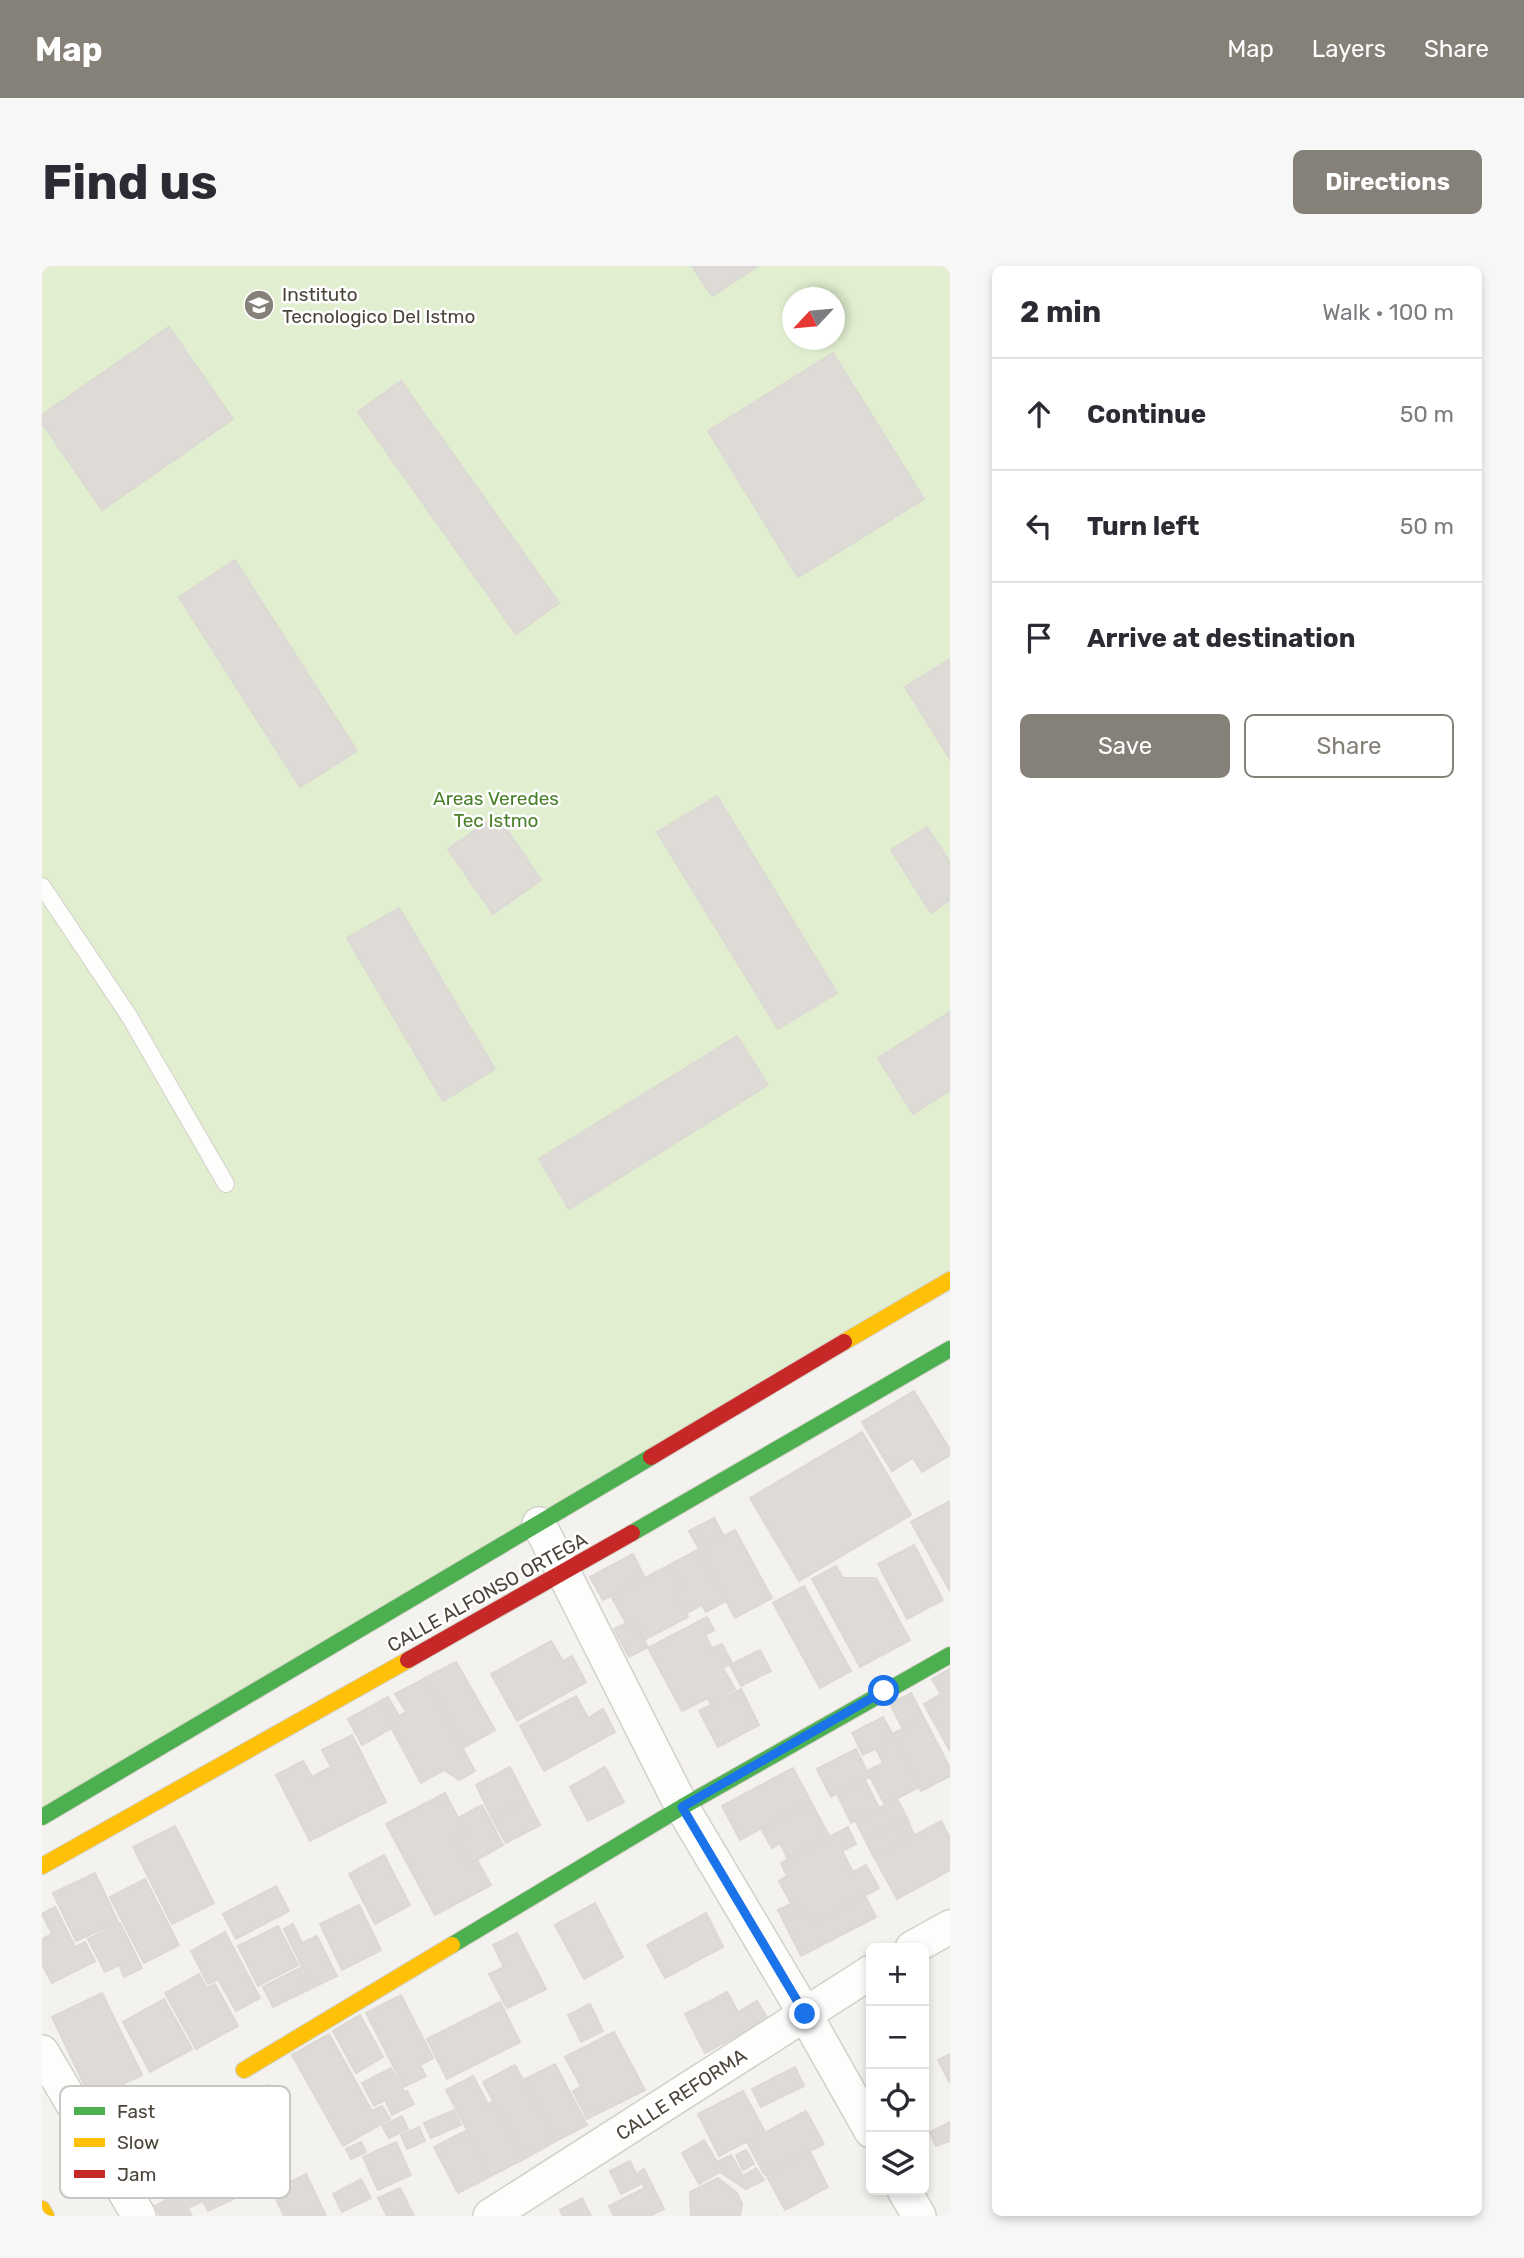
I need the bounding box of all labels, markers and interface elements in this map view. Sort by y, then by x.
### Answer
text: Map [35,30,103,69]
text: Map [1227,35,1274,63]
text: Layers [1312,35,1386,63]
text: Share [1424,35,1489,63]
button: Directions [1293,150,1482,214]
text: Find us [42,153,218,211]
place label: Instituto Tecnologico Del Istmo [282,283,475,328]
north arrow [782,287,845,350]
school or university icon: Instituto Tecnologico Del Istmo [242,288,276,322]
text: 2 min [1020,294,1101,330]
text: Walk · 100 m [1322,298,1454,326]
icon: ahead [1020,395,1058,433]
text: Continue [1087,399,1206,430]
text: 50 m [1400,400,1454,428]
icon: left [1020,507,1058,545]
text: Turn left [1087,511,1199,542]
text: 50 m [1400,512,1454,540]
icon: arrive [1020,619,1058,657]
text: Arrive at destination [1087,623,1355,654]
button: Save [1020,714,1230,778]
button: Share [1244,714,1454,778]
park label: Areas Veredes Tec Istmo [433,787,559,832]
street label: CALLE ALFONSO ORTEGA [383,1528,591,1657]
route start [868,1675,899,1706]
map controls [866,1943,929,2195]
button: + [866,1943,929,2006]
route end [789,1998,820,2029]
button: − [866,2006,929,2069]
street label: CALLE REFORMA [612,2044,751,2145]
button: locate [866,2069,929,2132]
legend [60,2086,290,2198]
text: Fast [117,2100,156,2123]
text: Slow [117,2131,159,2154]
button: layers [866,2132,929,2195]
text: Jam [117,2163,156,2186]

